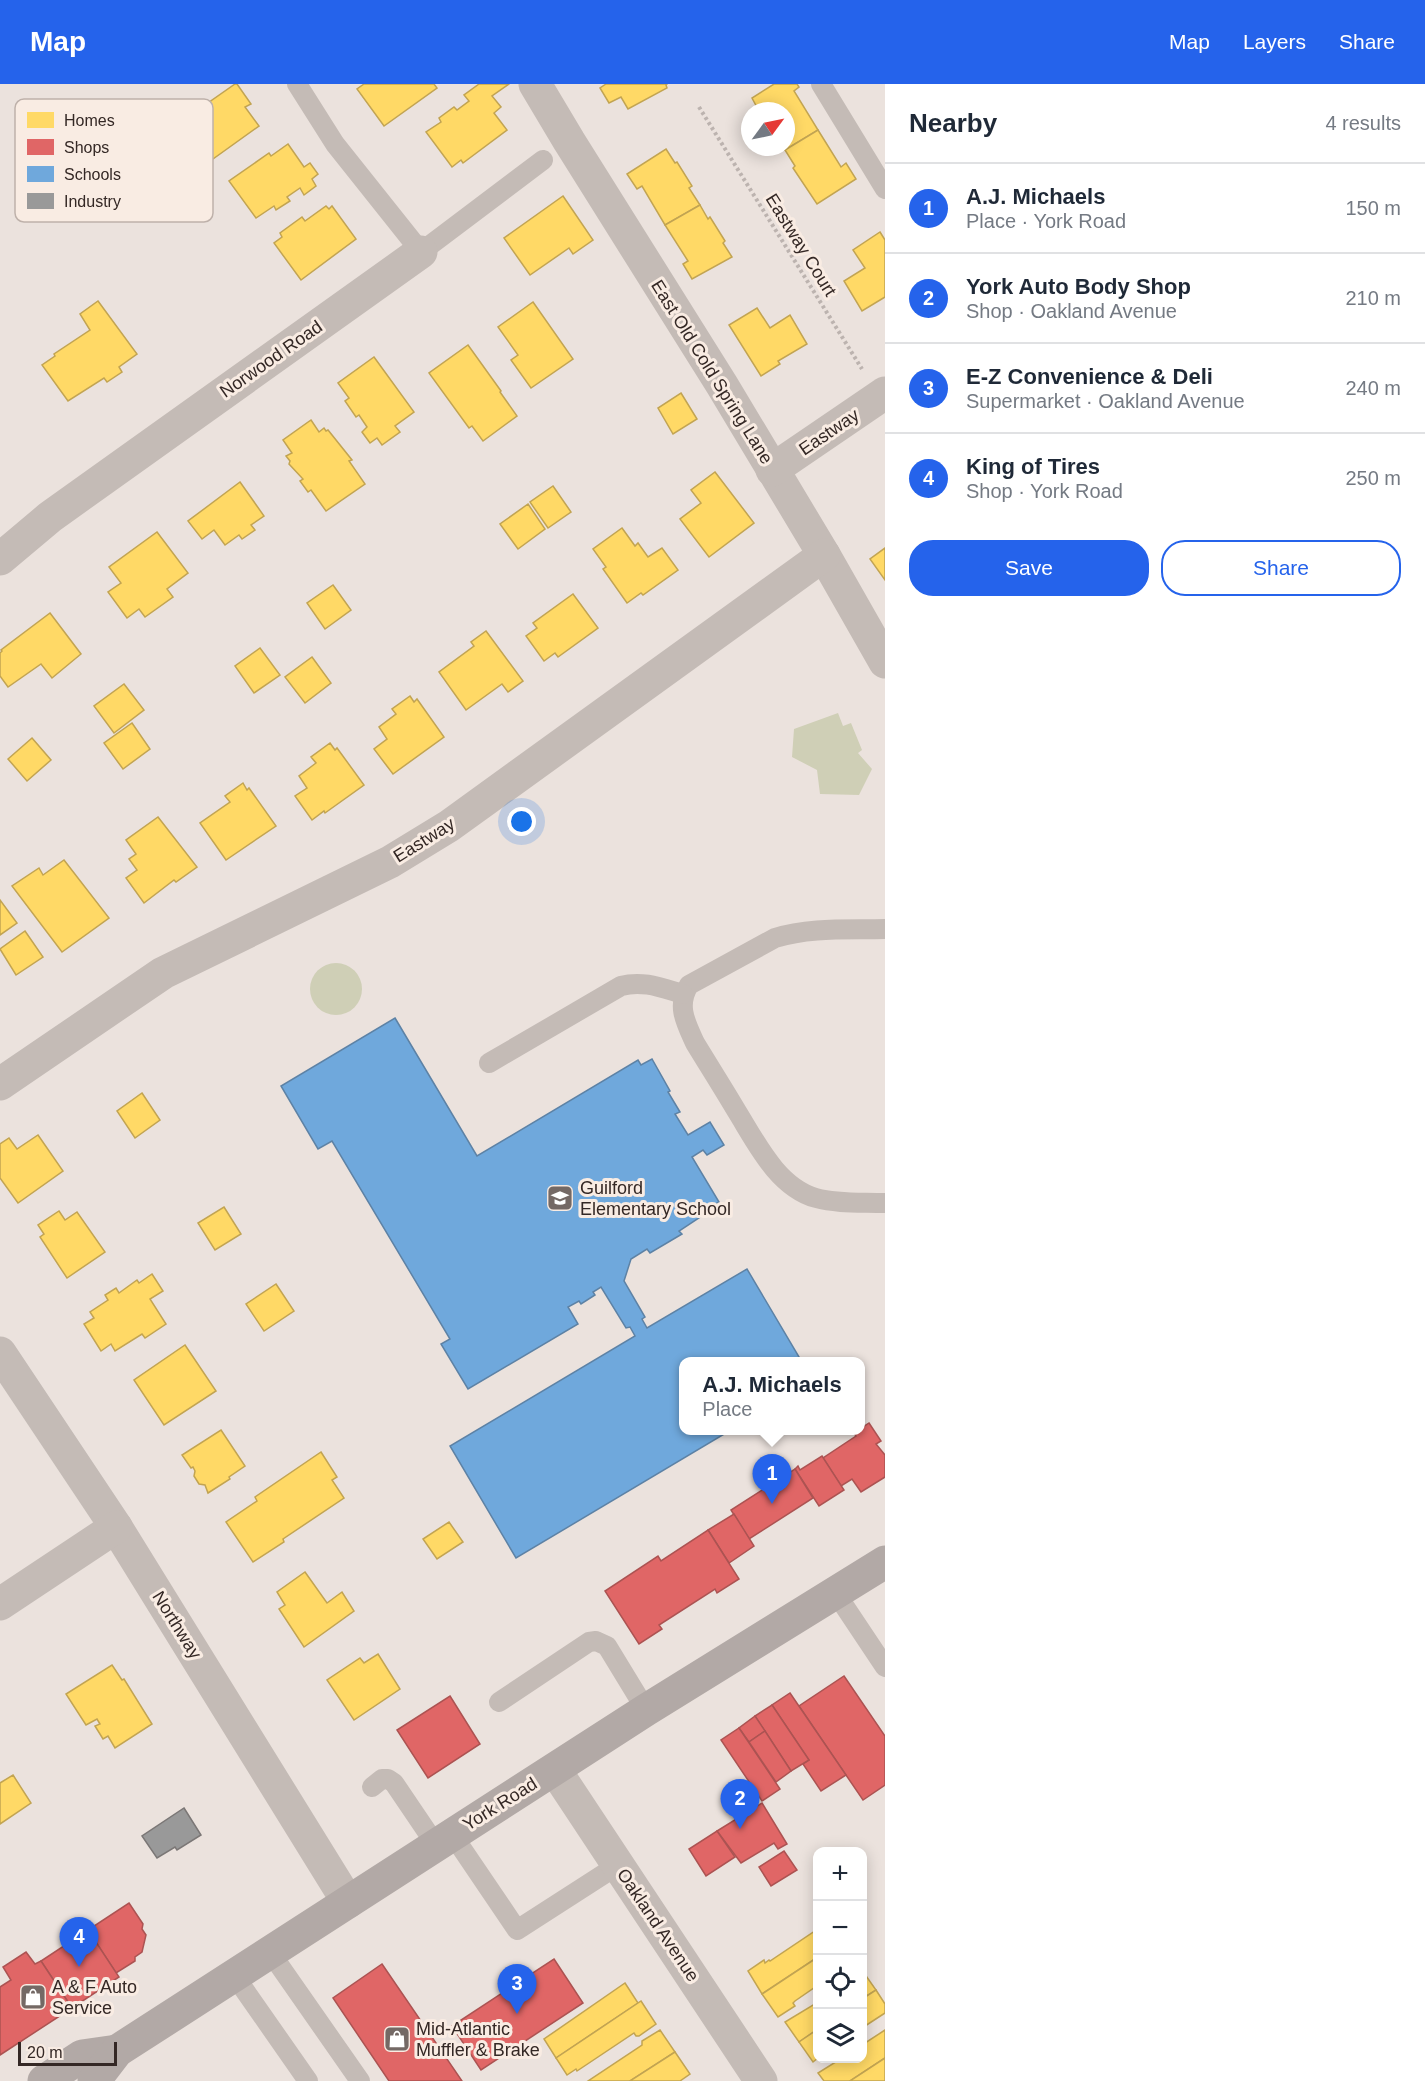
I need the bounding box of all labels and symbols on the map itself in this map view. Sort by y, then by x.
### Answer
legend [15,99,213,222]
north arrow [741,102,795,156]
text: Homes [64,112,115,129]
text: Shops [64,139,109,156]
text: Schools [64,166,121,183]
street label: Eastway Court [762,190,840,300]
text: Industry [64,193,121,210]
street label: East Old Cold Spring Lane [647,276,777,468]
street label: Norwood Road [216,316,326,402]
street label: Eastway [795,405,863,459]
your location [507,807,536,836]
street label: Eastway [390,813,458,867]
place label: Guilford Elementary School [580,1178,731,1219]
school or university icon: Guilford Elementary School [545,1183,575,1213]
pin: 1 [752,1454,792,1504]
street label: Northway [148,1587,206,1663]
street label: York Road [459,1773,541,1835]
pin: 2 [720,1780,760,1829]
street label: Oakland Avenue [613,1865,703,1985]
pin: 4 [60,1918,98,1967]
pin: 3 [498,1964,536,2014]
place label: A & F Auto Service [52,1977,137,2018]
shop icon: A & F Auto Service [18,1982,48,2012]
place label: Mid-Atlantic Muffler & Brake [416,2019,540,2060]
shop icon: Mid-Atlantic Muffler & Brake [382,2024,412,2054]
scale bar [18,2039,117,2066]

